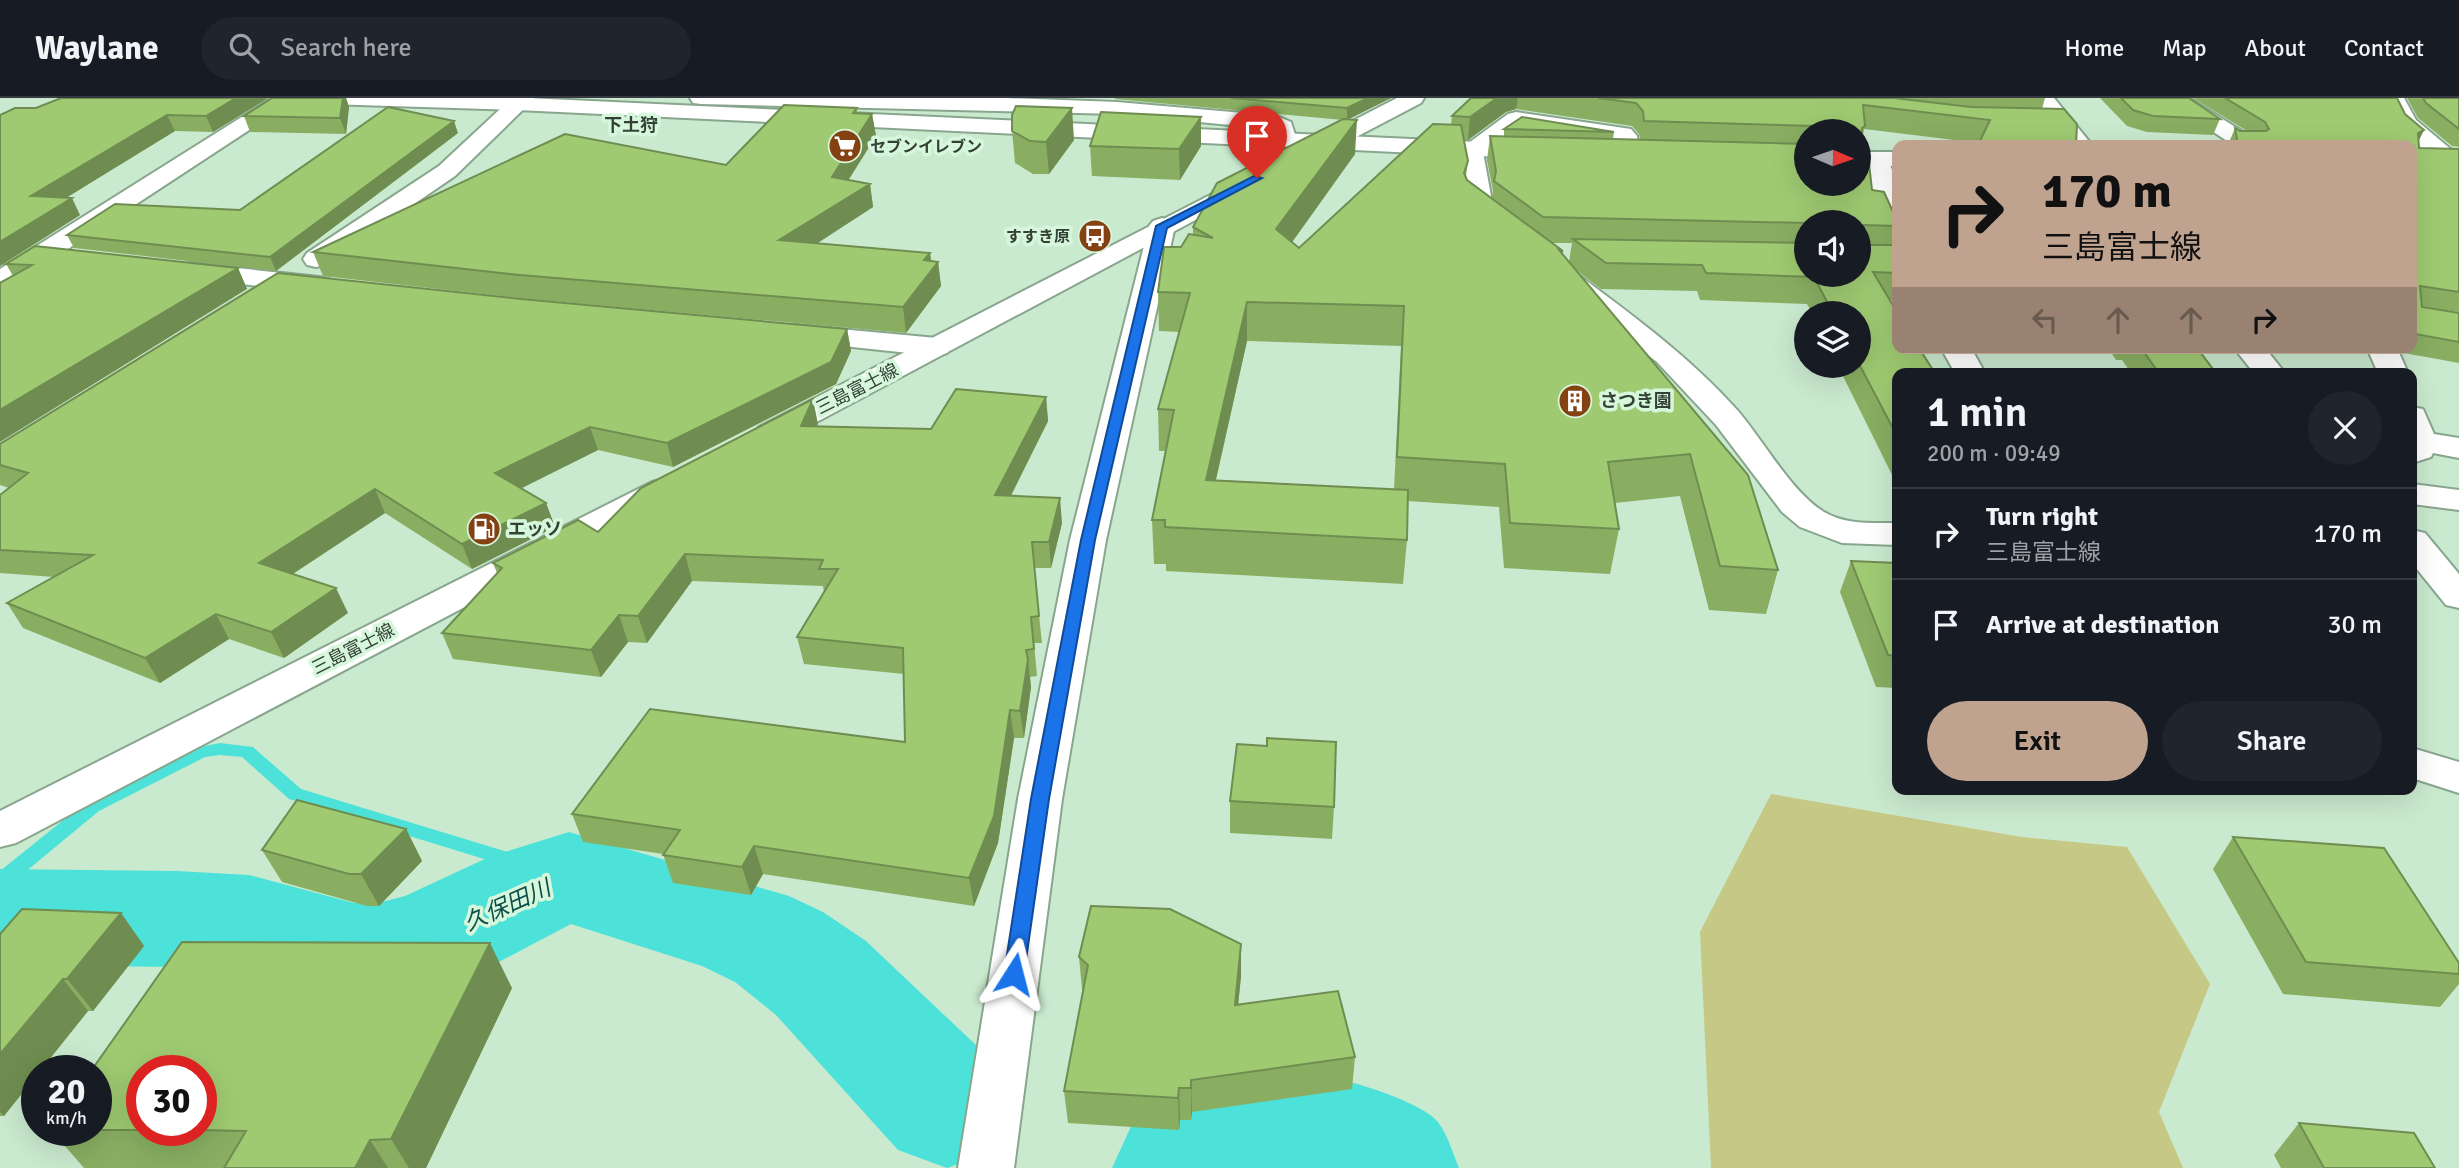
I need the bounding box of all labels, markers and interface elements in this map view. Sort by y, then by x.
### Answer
search box [201,17,691,80]
text: Waylane [35,28,159,69]
icon: search [225,29,263,67]
text: Search here [281,32,412,64]
text: Home [2064,33,2124,63]
text: Map [2162,33,2207,63]
text: About [2245,33,2306,63]
text: Contact [2344,33,2424,63]
pin [1227,106,1287,178]
district label: 下土狩 [604,114,658,136]
icon: arrive [1238,117,1276,155]
north arrow [1794,119,1871,196]
map controls [1794,119,1871,378]
supermarket icon: セブンイレブン [826,127,864,165]
place label: セブンイレブン [870,137,982,157]
text: 170 m [2042,161,2172,221]
icon: right [1927,168,2018,259]
button: sound [1794,210,1871,287]
bus stop icon: すすき原 [1076,217,1114,255]
place label: すすき原 [1006,227,1070,247]
text: 三島富士線 [2042,228,2202,267]
button: layers [1794,301,1871,378]
icon: left [2026,301,2064,339]
icon: ahead [2099,301,2137,339]
icon: ahead [2172,301,2210,339]
icon: right [2245,301,2283,339]
street label: 三島富士線 [812,359,902,419]
building icon: さつき園 [1556,382,1594,420]
text: 1 min [1927,387,2028,438]
place label: さつき園 [1600,390,1672,412]
button: close [2308,391,2382,465]
text: 200 m · 09:49 [1927,439,2061,468]
text: Turn right [1986,501,2098,533]
fuel station icon: エッソ [465,510,503,548]
icon: right [1927,515,1965,553]
place label: エッソ [508,518,562,540]
text: 170 m [2313,518,2382,550]
text: 三島富士線 [1986,538,2101,567]
icon: arrive [1927,606,1965,644]
text: Arrive at destination [1986,609,2219,641]
text: 30 m [2327,609,2382,641]
street label: 三島富士線 [308,619,398,679]
button: Exit [1927,701,2148,781]
button: Share [2162,701,2382,781]
water label: 久保田川 [459,872,558,937]
position arrow [977,937,1051,1011]
speed limit sign: 30 [126,1055,217,1146]
text: 20 [48,1070,85,1113]
text: km/h [46,1107,87,1129]

